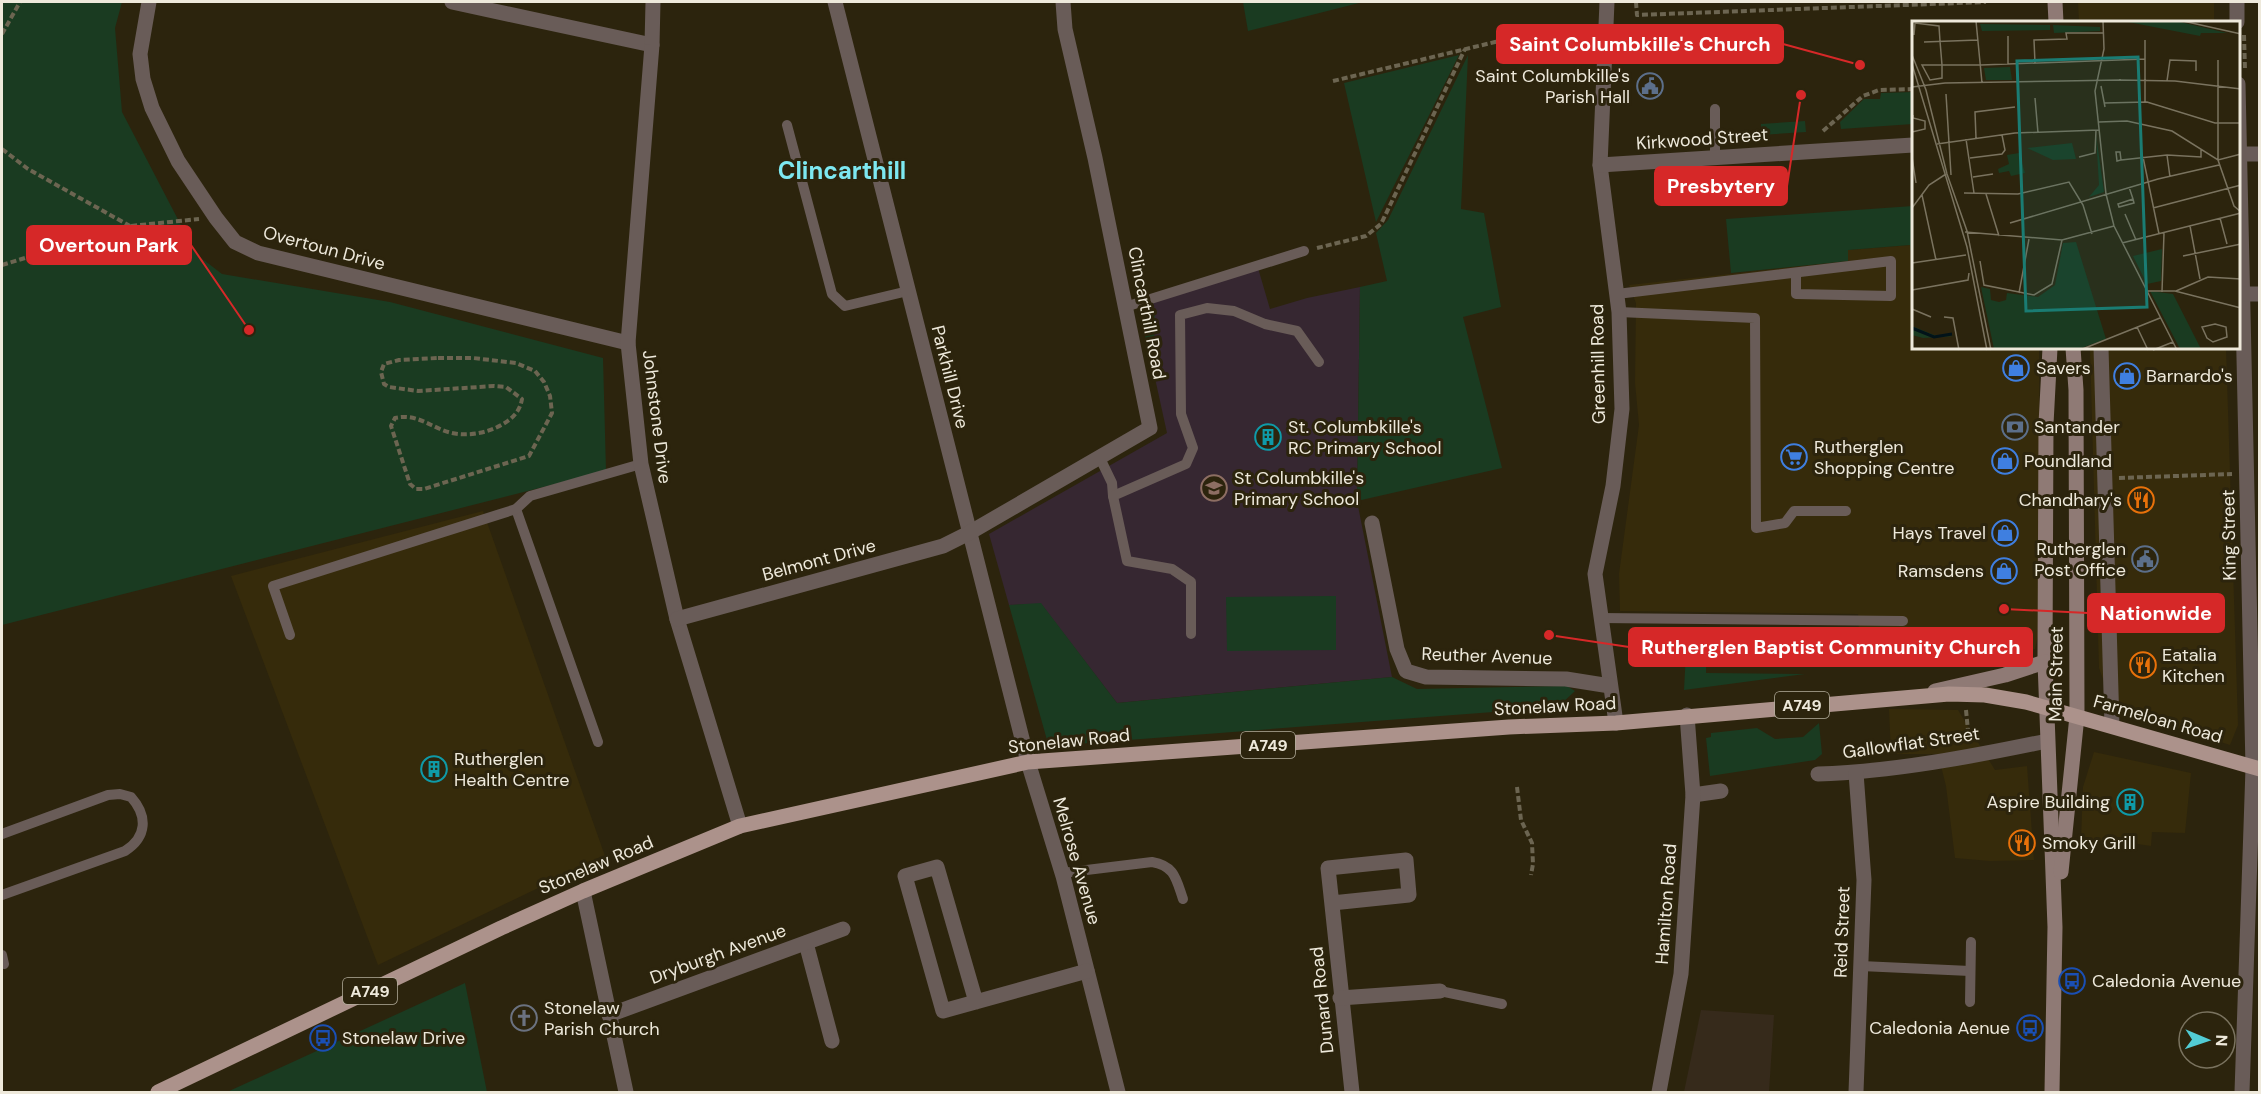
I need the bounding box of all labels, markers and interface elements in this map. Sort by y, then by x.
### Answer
inset map [1912,21,2240,350]
callout: Saint Columbkille's Church [1497,25,1783,63]
text: Saint Columbkille's Church [1509,31,1771,57]
place label: Saint Columbkille's Parish Hall [1475,64,1630,109]
public building icon: Saint Columbkille's Parish Hall [1635,71,1665,101]
street label: Kirkwood Street [1635,122,1769,156]
district label: Clincarthill [778,155,906,186]
callout: Presbytery [1655,167,1787,205]
text: Presbytery [1667,173,1775,199]
street label: Overtoun Drive [260,220,388,276]
callout: Overtoun Park [27,226,191,264]
text: Overtoun Park [39,232,179,258]
street label: Clincarthill Road [1122,245,1172,381]
street label: Greenhill Road [1585,304,1611,424]
street label: Parkhill Drive [926,323,974,431]
street label: Johnstone Drive [637,349,677,485]
shop icon: Savers [2001,353,2031,383]
place label: Savers [2036,356,2091,380]
shop icon: Barnardo's [2112,361,2142,391]
place label: Barnardo's [2146,364,2233,388]
bank icon: Santander [2000,412,2030,442]
place label: St. Columbkille's RC Primary School [1288,415,1442,460]
place label: Santander [2034,415,2120,439]
building icon: St. Columbkille's RC Primary School [1253,422,1283,452]
place label: Rutherglen Shopping Centre [1814,435,1955,480]
supermarket icon: Rutherglen Shopping Centre [1779,442,1809,472]
shop icon: Poundland [1990,446,2020,476]
place label: Poundland [2024,449,2112,473]
place label: St Columbkille's Primary School [1234,466,1364,511]
school or university icon: St Columbkille's Primary School [1199,473,1229,503]
restaurant icon: Chandhary's [2126,485,2156,515]
place label: Chandhary's [2019,488,2122,512]
street label: King Street [2216,489,2242,581]
shop icon: Hays Travel [1990,518,2020,548]
place label: Hays Travel [1892,521,1986,545]
street label: Belmont Drive [760,533,878,587]
place label: Rutherglen Post Office [2034,537,2126,582]
public building icon: Rutherglen Post Office [2130,544,2160,574]
shop icon: Ramsdens [1989,556,2019,586]
place label: Ramsdens [1898,559,1984,583]
callout: Nationwide [2088,594,2224,632]
text: Nationwide [2100,600,2212,626]
street label: Main Street [2043,626,2069,722]
callout: Rutherglen Baptist Community Church [1629,628,2032,666]
text: Rutherglen Baptist Community Church [1641,634,2021,660]
street label: Reuther Avenue [1421,642,1553,670]
place label: Eatalia Kitchen [2162,643,2225,688]
restaurant icon: Eatalia Kitchen [2128,650,2158,680]
street label: Farmeloan Road [2091,689,2225,749]
street label: Stonelaw Road [1493,691,1617,721]
road number: A749 [1775,692,1829,718]
street label: Gallowflat Street [1841,722,1981,764]
street label: Stonelaw Road [1007,723,1131,759]
road number: A749 [1241,732,1295,758]
place label: Rutherglen Health Centre [454,747,570,792]
building icon: Rutherglen Health Centre [419,754,449,784]
building icon: Aspire Building [2115,787,2145,817]
place label: Aspire Building [1987,790,2110,814]
street label: Melrose Avenue [1047,794,1107,928]
restaurant icon: Smoky Grill [2007,828,2037,858]
street label: Stonelaw Road [535,830,657,900]
place label: Smoky Grill [2042,831,2136,855]
street label: Hamilton Road [1650,843,1682,965]
street label: Reid Street [1828,886,1856,978]
street label: Dryburgh Avenue [647,918,789,990]
street label: Dunard Road [1304,945,1340,1055]
bus stop icon: Caledonia Avenue [2057,966,2087,996]
place label: Caledonia Avenue [2092,969,2241,993]
road number: A749 [343,978,397,1004]
place label: Stonelaw Parish Church [544,996,660,1041]
church icon: Stonelaw Parish Church [509,1003,539,1033]
north arrow [2177,1010,2237,1070]
bus stop icon: Caledonia Aenue [2015,1013,2045,1043]
place label: Caledonia Aenue [1869,1016,2010,1040]
bus stop icon: Stonelaw Drive [308,1023,338,1053]
place label: Stonelaw Drive [342,1026,465,1050]
text: N [2211,1034,2232,1047]

